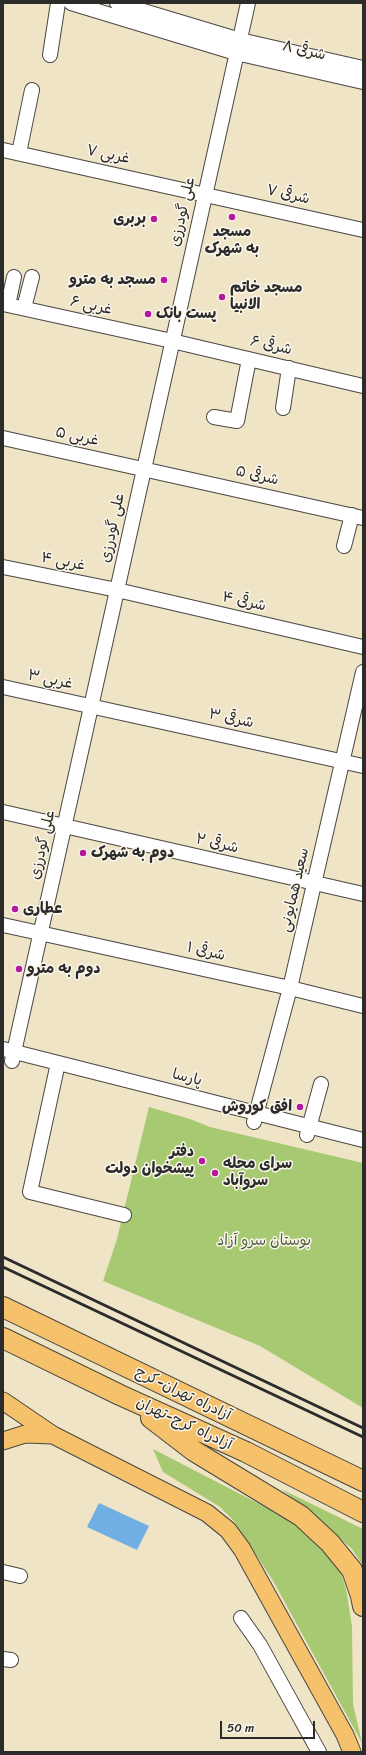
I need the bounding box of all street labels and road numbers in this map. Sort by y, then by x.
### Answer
street label: ۸ شرقی [281,37,327,65]
street label: ۷ غربی [85,142,131,168]
street label: علی گودرزی [166,176,200,248]
street label: ۷ شرقی [265,181,311,209]
street label: ۶ غربی [68,293,114,319]
street label: ۶ شرقی [248,332,294,360]
street label: ۵ غربی [54,424,100,450]
street label: ۵ شرقی [234,462,280,490]
street label: علی گودرزی [97,492,129,564]
street label: ۴ غربی [39,549,87,575]
street label: ۴ شرقی [220,588,268,616]
street label: ۳ غربی [26,666,74,694]
street label: ۳ شرقی [207,705,255,733]
street label: علی گودرزی [26,809,60,881]
street label: ۲ شرقی [194,830,240,858]
street label: سعید همایونی [277,846,313,934]
street label: ۱ شرقی [185,939,227,965]
street label: پارسا [170,1066,204,1090]
street label: آزادراه تهران-کرج [132,1363,234,1425]
street label: آزادراه کرج-تهران [133,1394,235,1454]

